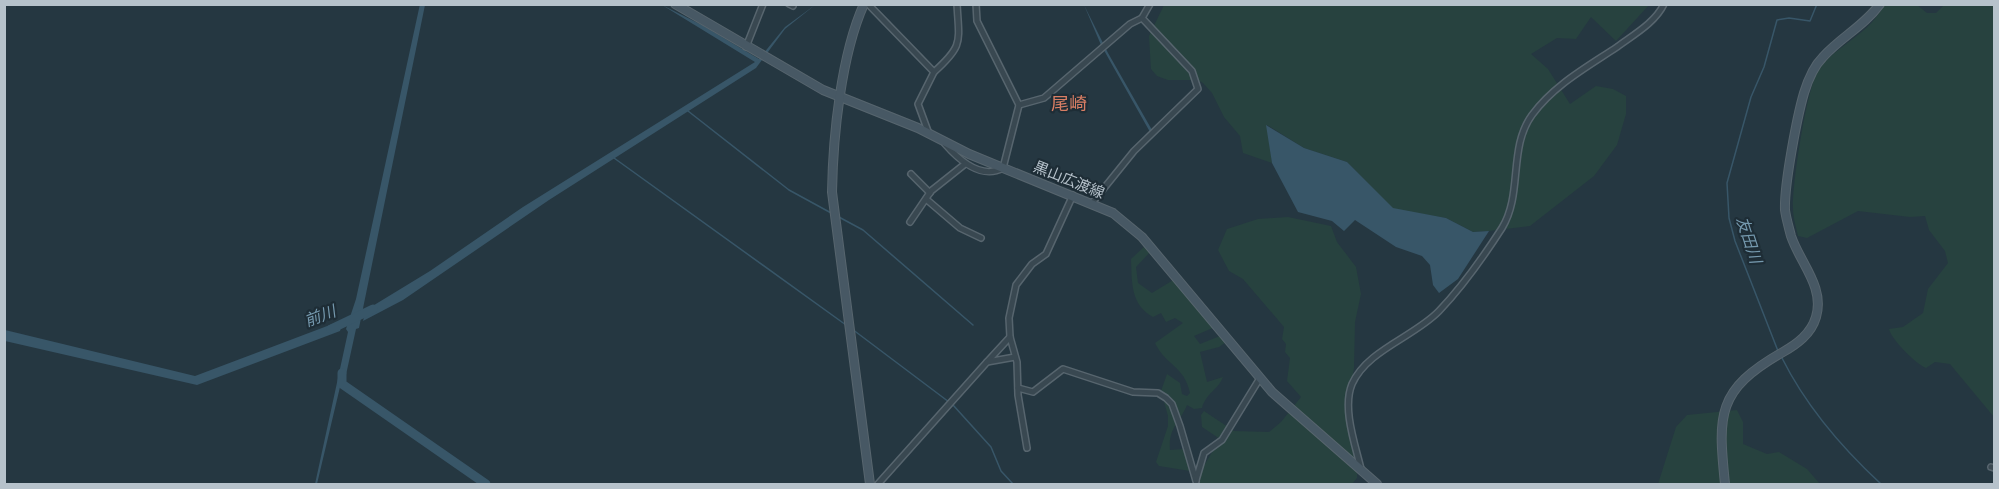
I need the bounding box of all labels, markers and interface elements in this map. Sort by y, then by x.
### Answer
district label: 尾崎 [1051,93,1087,115]
street label: 黒山広渡線 [1031,158,1107,202]
water label: 友田川 [1733,214,1766,268]
water label: 前川 [302,301,340,331]

